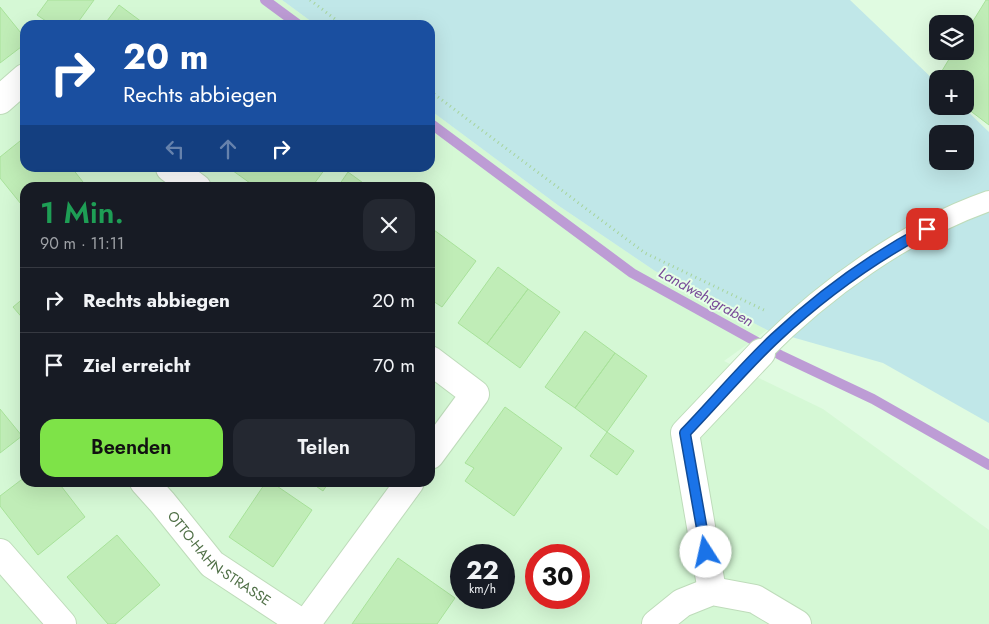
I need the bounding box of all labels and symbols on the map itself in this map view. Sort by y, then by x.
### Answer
pin [906,208,948,250]
water label: Landwehrgraben [655,262,757,332]
street label: OTTO-HAHN-STRASSE [163,506,275,610]
position arrow [679,525,731,577]
speed limit sign: 30 [525,544,590,609]

